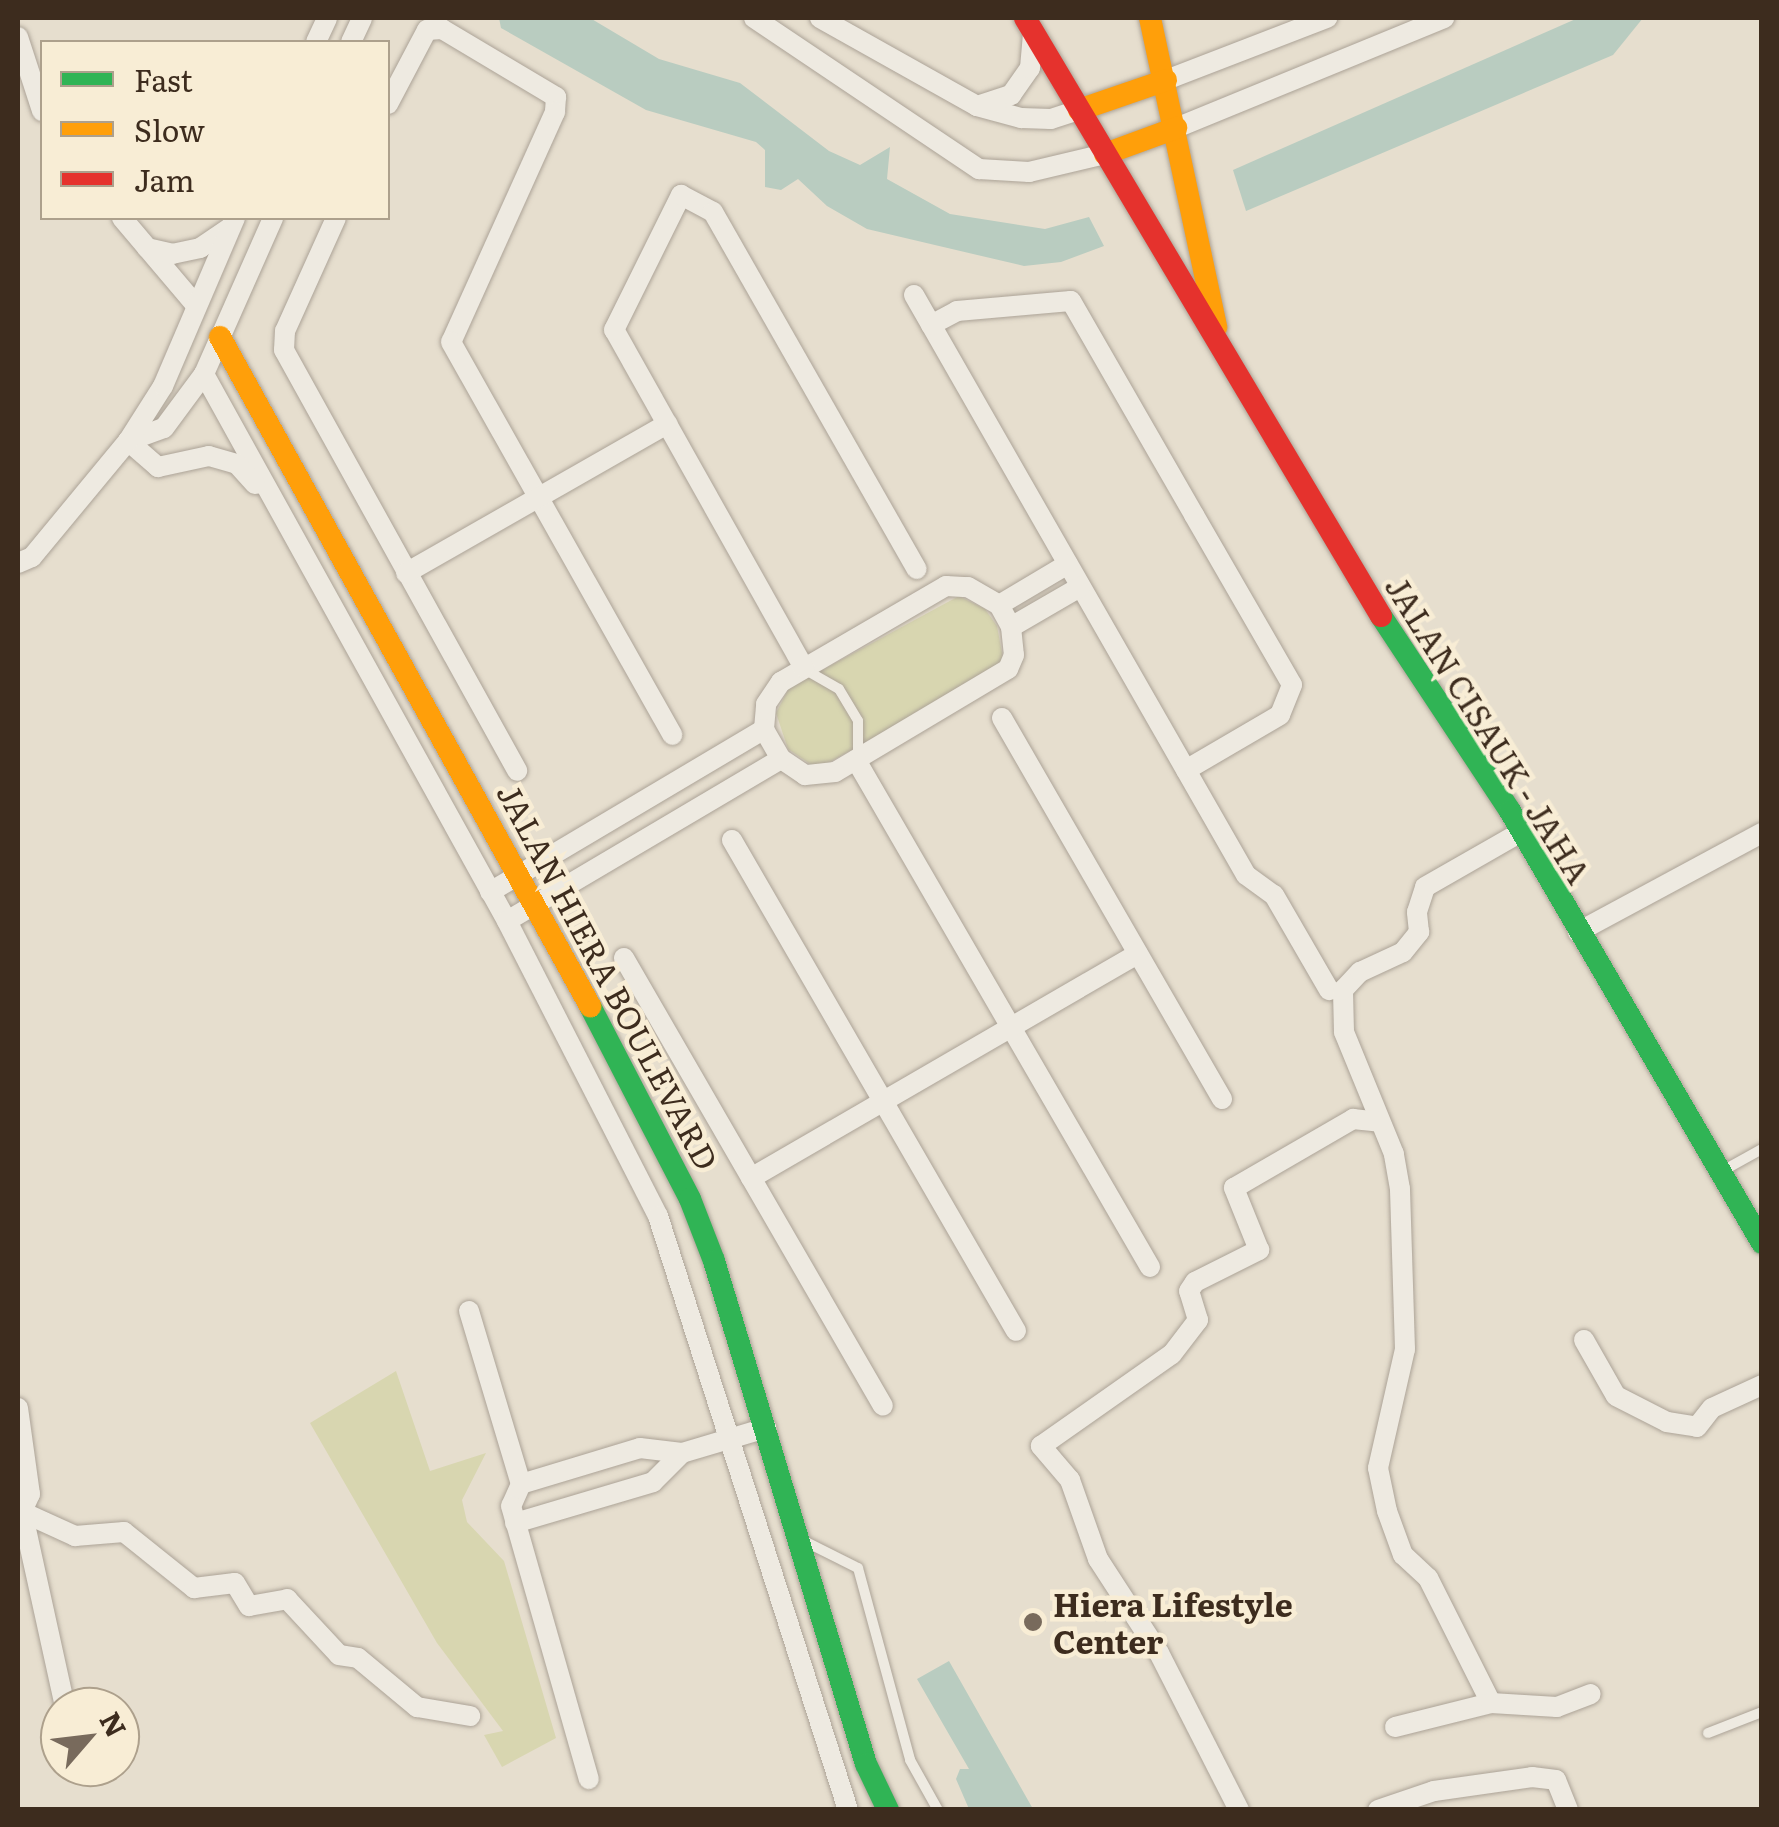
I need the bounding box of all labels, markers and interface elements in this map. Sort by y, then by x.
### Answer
legend [40,40,390,220]
text: Fast [134,57,193,101]
text: Slow [134,107,205,151]
text: Jam [134,157,194,201]
street label: JALAN CISAUK - JAHA [1379,568,1599,890]
street label: JALAN HIERA BOULEVARD [491,776,727,1176]
place label: Hiera Lifestyle Center [1053,1585,1293,1660]
marker: Hiera Lifestyle Center [1022,1611,1044,1633]
north arrow [40,1687,140,1787]
text: N [91,1704,139,1744]

